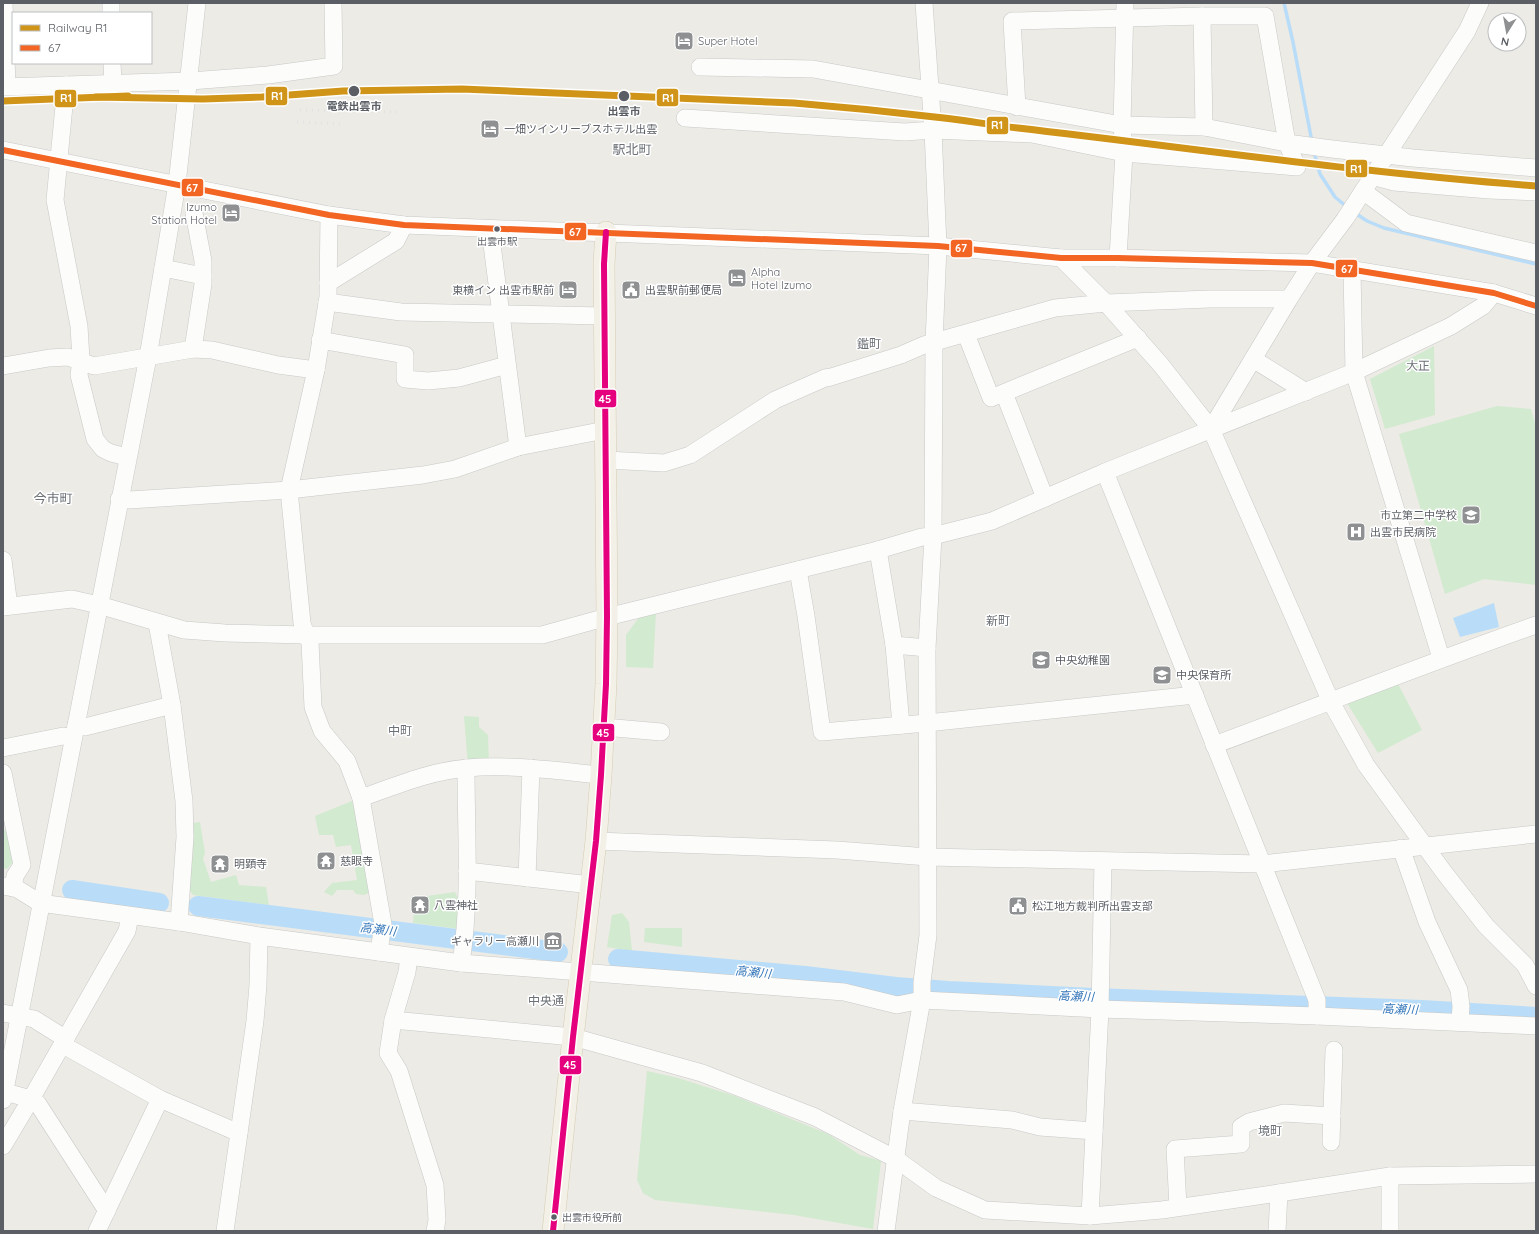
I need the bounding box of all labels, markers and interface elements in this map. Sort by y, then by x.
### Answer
legend [12,12,152,64]
north arrow [1487,12,1527,52]
text: Railway R1 [48,20,107,35]
hotel icon: Super Hotel [673,30,695,52]
place label: Super Hotel [698,34,758,48]
text: N [1500,34,1510,49]
text: 67 [48,40,61,55]
marker: 電鉄出雲市 [347,84,361,98]
line badge: R1 [265,86,288,106]
line badge: R1 [656,88,679,107]
line badge: R1 [54,89,77,108]
text: R1 [271,89,283,103]
marker: 出雲市 [617,89,631,103]
text: R1 [60,91,72,105]
text: R1 [662,91,674,105]
place label: 電鉄出雲市 [327,99,382,113]
place label: 出雲市 [608,104,641,118]
line badge: R1 [986,116,1009,135]
hotel icon: 一畑ツインリーブスホテル出雲 [479,118,501,140]
text: R1 [991,118,1003,132]
place label: 一畑ツインリーブスホテル出雲 [504,122,657,136]
district label: 駅北町 [612,141,652,157]
line badge: R1 [1345,159,1368,178]
text: R1 [1350,162,1362,176]
line badge: 67 [181,178,204,197]
text: 67 [186,181,198,195]
place label: Izumo Station Hotel [151,200,217,227]
hotel icon: Izumo Station Hotel [220,202,242,224]
line badge: 67 [564,222,587,241]
marker: 出雲市駅 [492,224,502,234]
text: 67 [569,225,581,239]
place label: 出雲市駅 [477,235,518,248]
line badge: 67 [950,239,973,258]
text: 67 [955,241,967,255]
line badge: 67 [1335,259,1358,278]
text: 67 [1341,262,1353,276]
place label: Alpha Hotel Izumo [751,265,812,292]
hotel icon: Alpha Hotel Izumo [726,267,748,289]
hotel icon: 東横イン 出雲市駅前 [557,279,579,301]
public building icon: 出雲駅前郵便局 [620,279,642,301]
place label: 東横イン 出雲市駅前 [452,283,554,297]
place label: 出雲駅前郵便局 [645,283,722,297]
district label: 鑑町 [857,336,881,351]
district label: 大正 [1406,358,1430,373]
line badge: 45 [594,389,617,408]
text: 45 [599,392,611,406]
district label: 今市町 [33,490,73,506]
school or university icon: 市立第二中学校 [1460,504,1482,526]
place label: 市立第二中学校 [1380,508,1457,522]
hospital icon: 出雲市民病院 [1345,521,1367,543]
place label: 出雲市民病院 [1370,525,1436,539]
district label: 新町 [986,613,1010,628]
school or university icon: 中央幼稚園 [1030,649,1052,671]
place label: 中央幼稚園 [1055,653,1110,667]
school or university icon: 中央保育所 [1151,664,1173,686]
place label: 中央保育所 [1176,668,1232,682]
district label: 中町 [388,723,412,738]
line badge: 45 [592,723,615,742]
text: 45 [597,726,609,740]
temple icon: 慈眼寺 [315,850,337,872]
temple icon: 明顕寺 [209,853,231,875]
place label: 慈眼寺 [340,854,373,868]
place label: 明顕寺 [234,857,267,871]
temple icon: 八雲神社 [409,894,431,916]
public building icon: 松江地方裁判所出雲支部 [1007,895,1029,917]
place label: 八雲神社 [434,898,478,912]
place label: 松江地方裁判所出雲支部 [1032,899,1153,913]
water label: 高瀬川 [359,919,399,939]
museum icon: ギャラリー高瀬川 [542,930,564,952]
place label: ギャラリー高瀬川 [451,934,539,948]
water label: 高瀬川 [734,963,774,982]
water label: 高瀬川 [1058,988,1096,1004]
district label: 中央通 [528,993,564,1008]
water label: 高瀬川 [1382,1001,1420,1017]
line badge: 45 [559,1055,582,1075]
text: 45 [564,1058,576,1072]
district label: 境町 [1258,1123,1282,1138]
place label: 出雲市役所前 [562,1211,622,1224]
marker: 出雲市役所前 [549,1212,559,1222]

